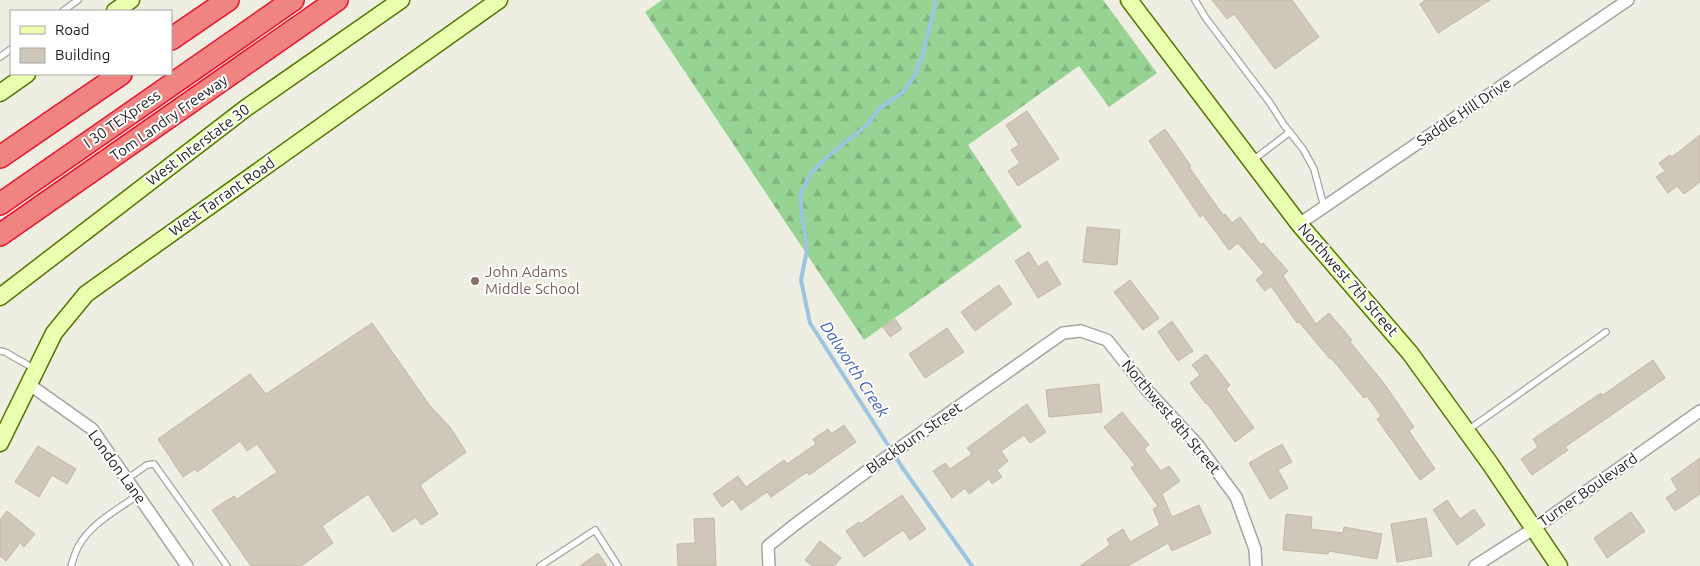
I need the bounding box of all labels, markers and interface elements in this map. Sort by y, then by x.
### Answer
legend [10,10,172,75]
text: Road [55,21,90,38]
text: Building [55,46,110,63]
street label: Tom Landry Freeway [107,71,230,164]
street label: Saddle Hill Drive [1414,74,1514,149]
street label: I 30 TEXpress [80,86,163,151]
street label: West Interstate 30 [143,100,253,189]
street label: West Tarrant Road [166,154,278,239]
street label: Northwest 7th Street [1295,220,1402,340]
place label: John Adams Middle School [485,263,580,297]
marker: John Adams Middle School [469,275,481,287]
water label: Dalworth Creek [817,318,893,421]
street label: Northwest 8th Street [1119,356,1224,477]
street label: Blackburn Street [863,398,965,477]
street label: London Lane [85,427,150,507]
street label: Turner Boulevard [1535,449,1640,530]

